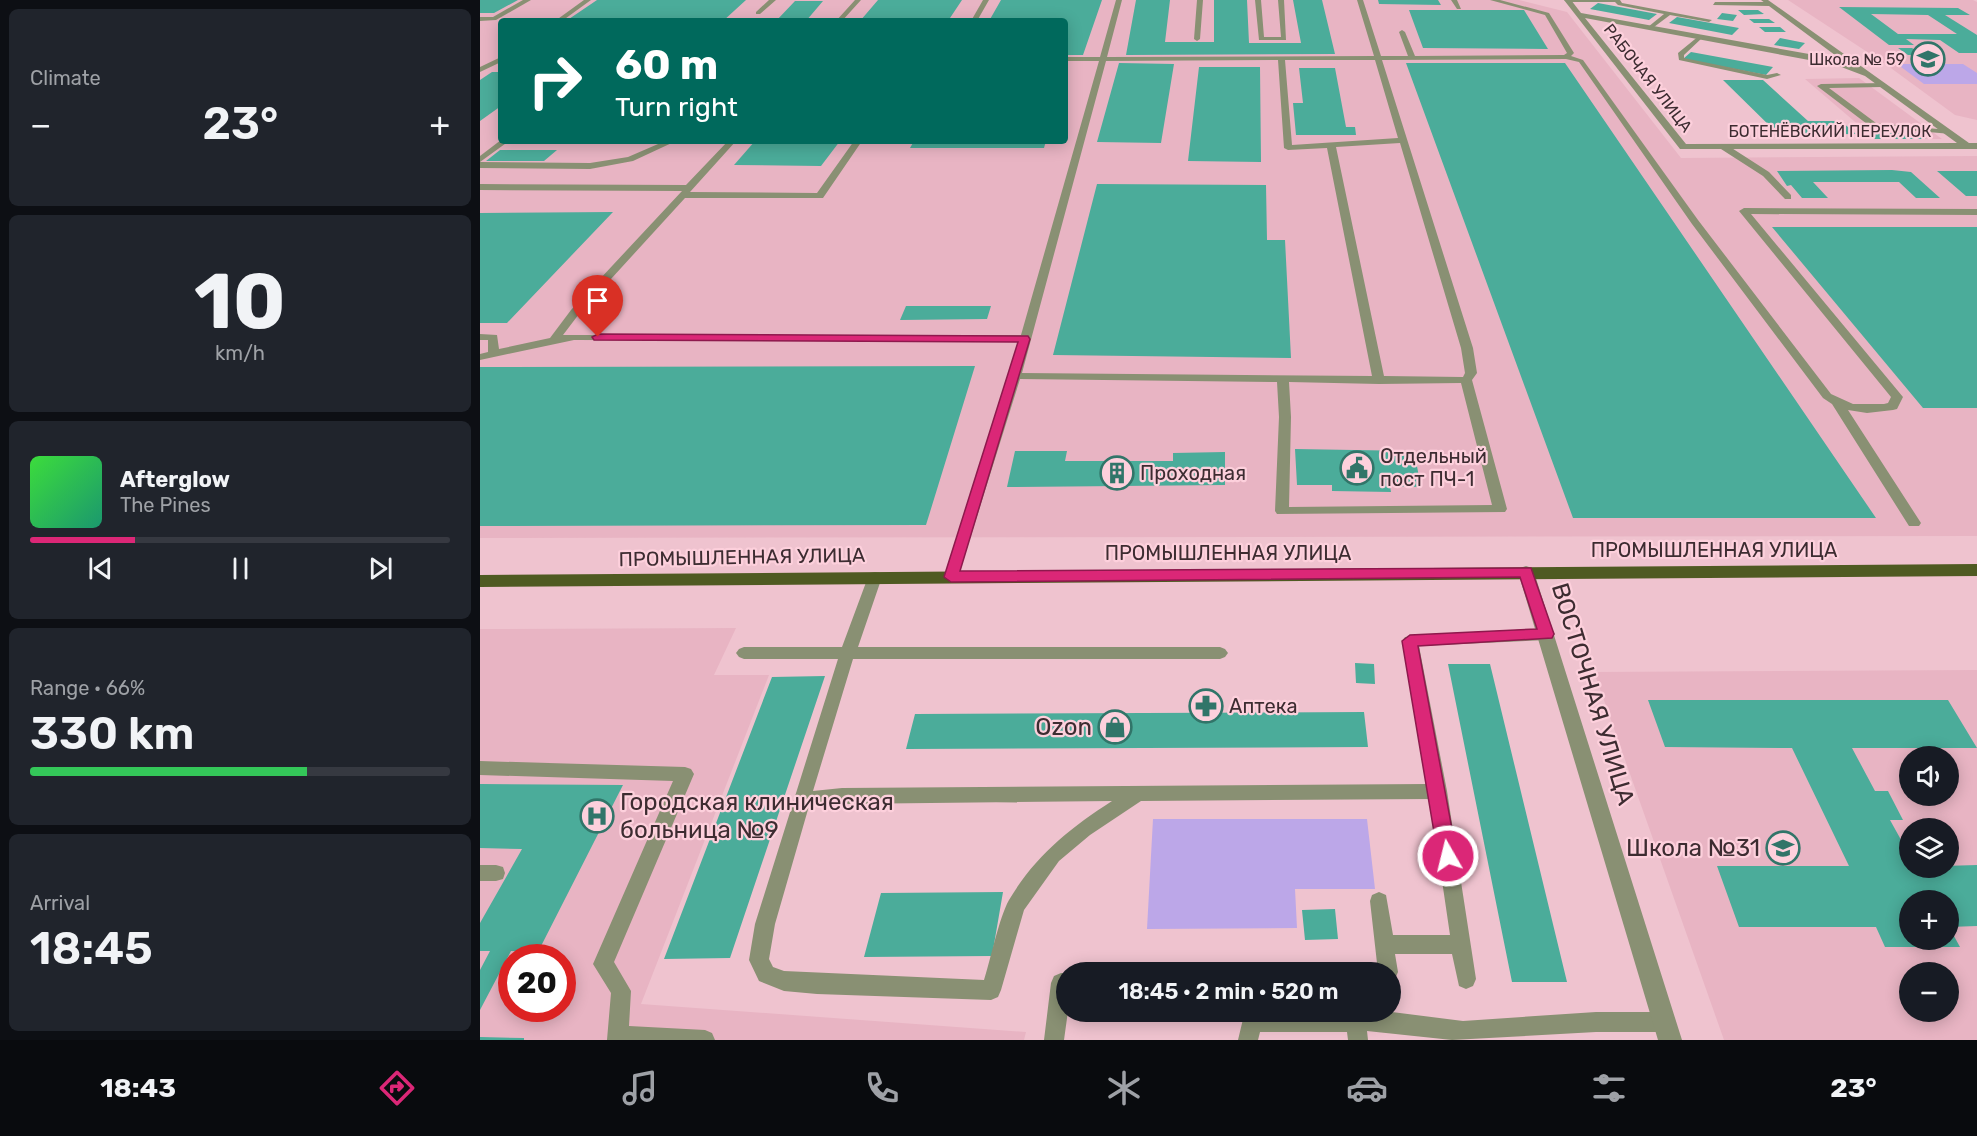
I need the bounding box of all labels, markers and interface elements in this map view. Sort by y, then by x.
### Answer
street label: РАБОЧАЯ УЛИЦА [1600,20,1696,136]
text: 60 m [615,40,718,90]
school or university icon: Школа № 59 [1910,41,1946,77]
icon: right [516,42,594,120]
place label: Школа № 59 [1809,50,1905,69]
text: Climate [30,66,101,90]
text: Turn right [615,91,738,123]
text: 23° [203,97,278,150]
text: − [30,105,51,144]
text: + [429,105,450,144]
street label: БОТЕНЁВСКИЙ ПЕРЕУЛОК [1729,122,1931,141]
text: 10 [194,255,286,348]
pin [572,275,623,337]
icon: arrive [581,284,614,317]
text: km/h [215,341,265,365]
place label: Отдельный пост ПЧ-1 [1380,444,1487,491]
public building icon: Отдельный пост ПЧ-1 [1339,450,1375,486]
building icon: Проходная [1099,455,1135,491]
place label: Проходная [1140,461,1246,485]
text: Afterglow [120,466,230,493]
text: The Pines [120,493,211,517]
street label: ПРОМЫШЛЕННАЯ УЛИЦА [1591,538,1837,562]
street label: ПРОМЫШЛЕННАЯ УЛИЦА [1105,541,1351,565]
street label: ПРОМЫШЛЕННАЯ УЛИЦА [618,543,866,571]
icon: previous [84,552,117,585]
icon: pause [224,552,257,585]
icon: next [364,552,397,585]
street label: ВОСТОЧНАЯ УЛИЦА [1546,580,1640,808]
text: Range · 66% [30,676,145,700]
pharmacy icon: Аптека [1188,688,1224,724]
place label: Аптека [1229,694,1297,718]
text: 330 km [30,707,194,760]
shop icon: Ozon [1097,709,1133,745]
place label: Ozon [1035,713,1092,741]
map controls [1899,746,1959,1022]
button: sound [1899,746,1959,806]
place label: Городская клиническая больница №9 [620,788,894,844]
hospital icon: Городская клиническая больница №9 [579,798,615,834]
button: layers [1899,818,1959,878]
position arrow [1416,824,1480,888]
school or university icon: Школа №31 [1765,830,1801,866]
place label: Школа №31 [1626,834,1760,862]
button: + [1899,890,1959,950]
text: Arrival [30,891,90,915]
text: 18:45 [30,922,153,975]
speed limit sign: 20 [498,944,576,1022]
button: − [1899,962,1959,1022]
text: 18:45 · 2 min · 520 m [1118,978,1339,1005]
icon: directions [376,1067,418,1109]
icon: music [619,1067,661,1109]
icon: phone [861,1067,903,1109]
icon: climate [1103,1067,1145,1109]
icon: car [1346,1067,1388,1109]
icon: filters [1588,1067,1630,1109]
text: 18:43 [100,1072,176,1104]
text: 23° [1830,1072,1877,1104]

